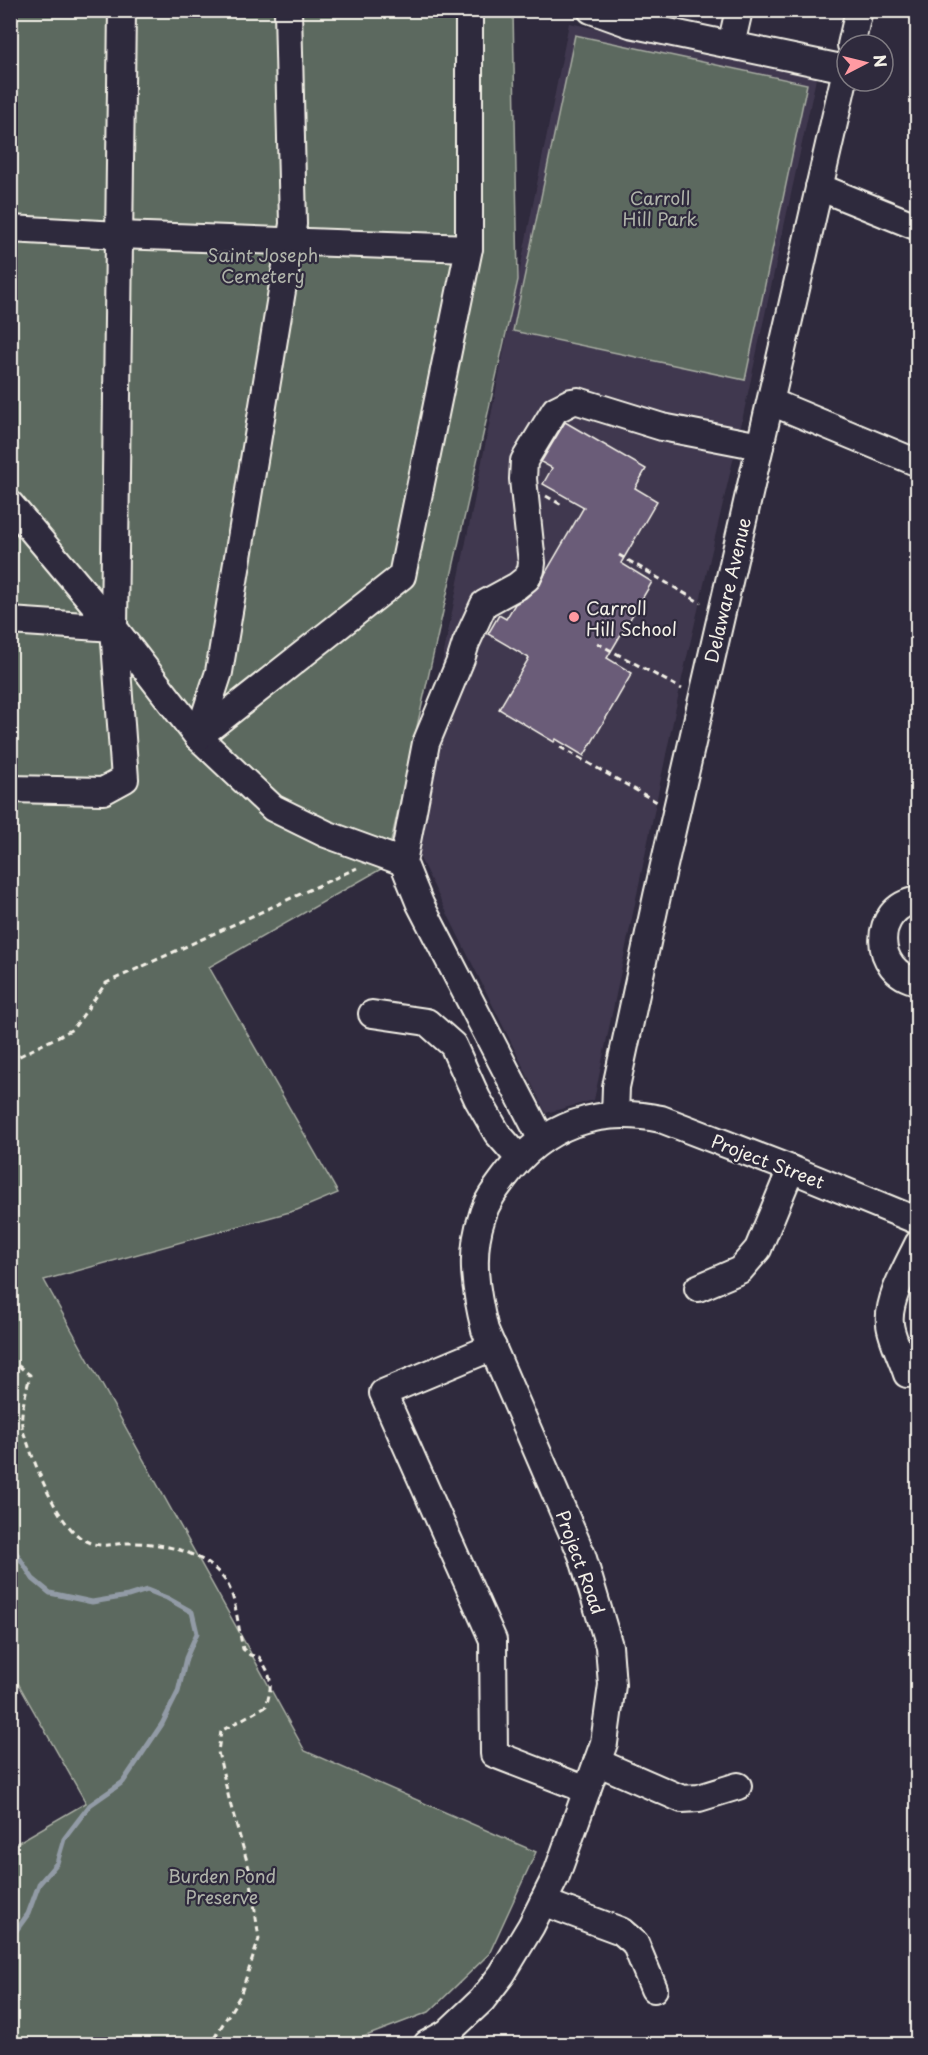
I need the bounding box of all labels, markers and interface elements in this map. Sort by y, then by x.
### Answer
north arrow [835,33,895,93]
text: N [868,53,894,69]
park label: Carroll Hill Park [623,184,697,232]
park label: Saint Joseph Cemetery [208,241,318,289]
street label: Delaware Avenue [697,514,757,665]
place label: Carroll Hill School [586,594,677,642]
marker: Carroll Hill School [567,610,581,624]
street label: Project Street [707,1127,829,1195]
street label: Project Road [550,1506,612,1618]
park label: Burden Pond Preserve [168,1862,276,1910]

